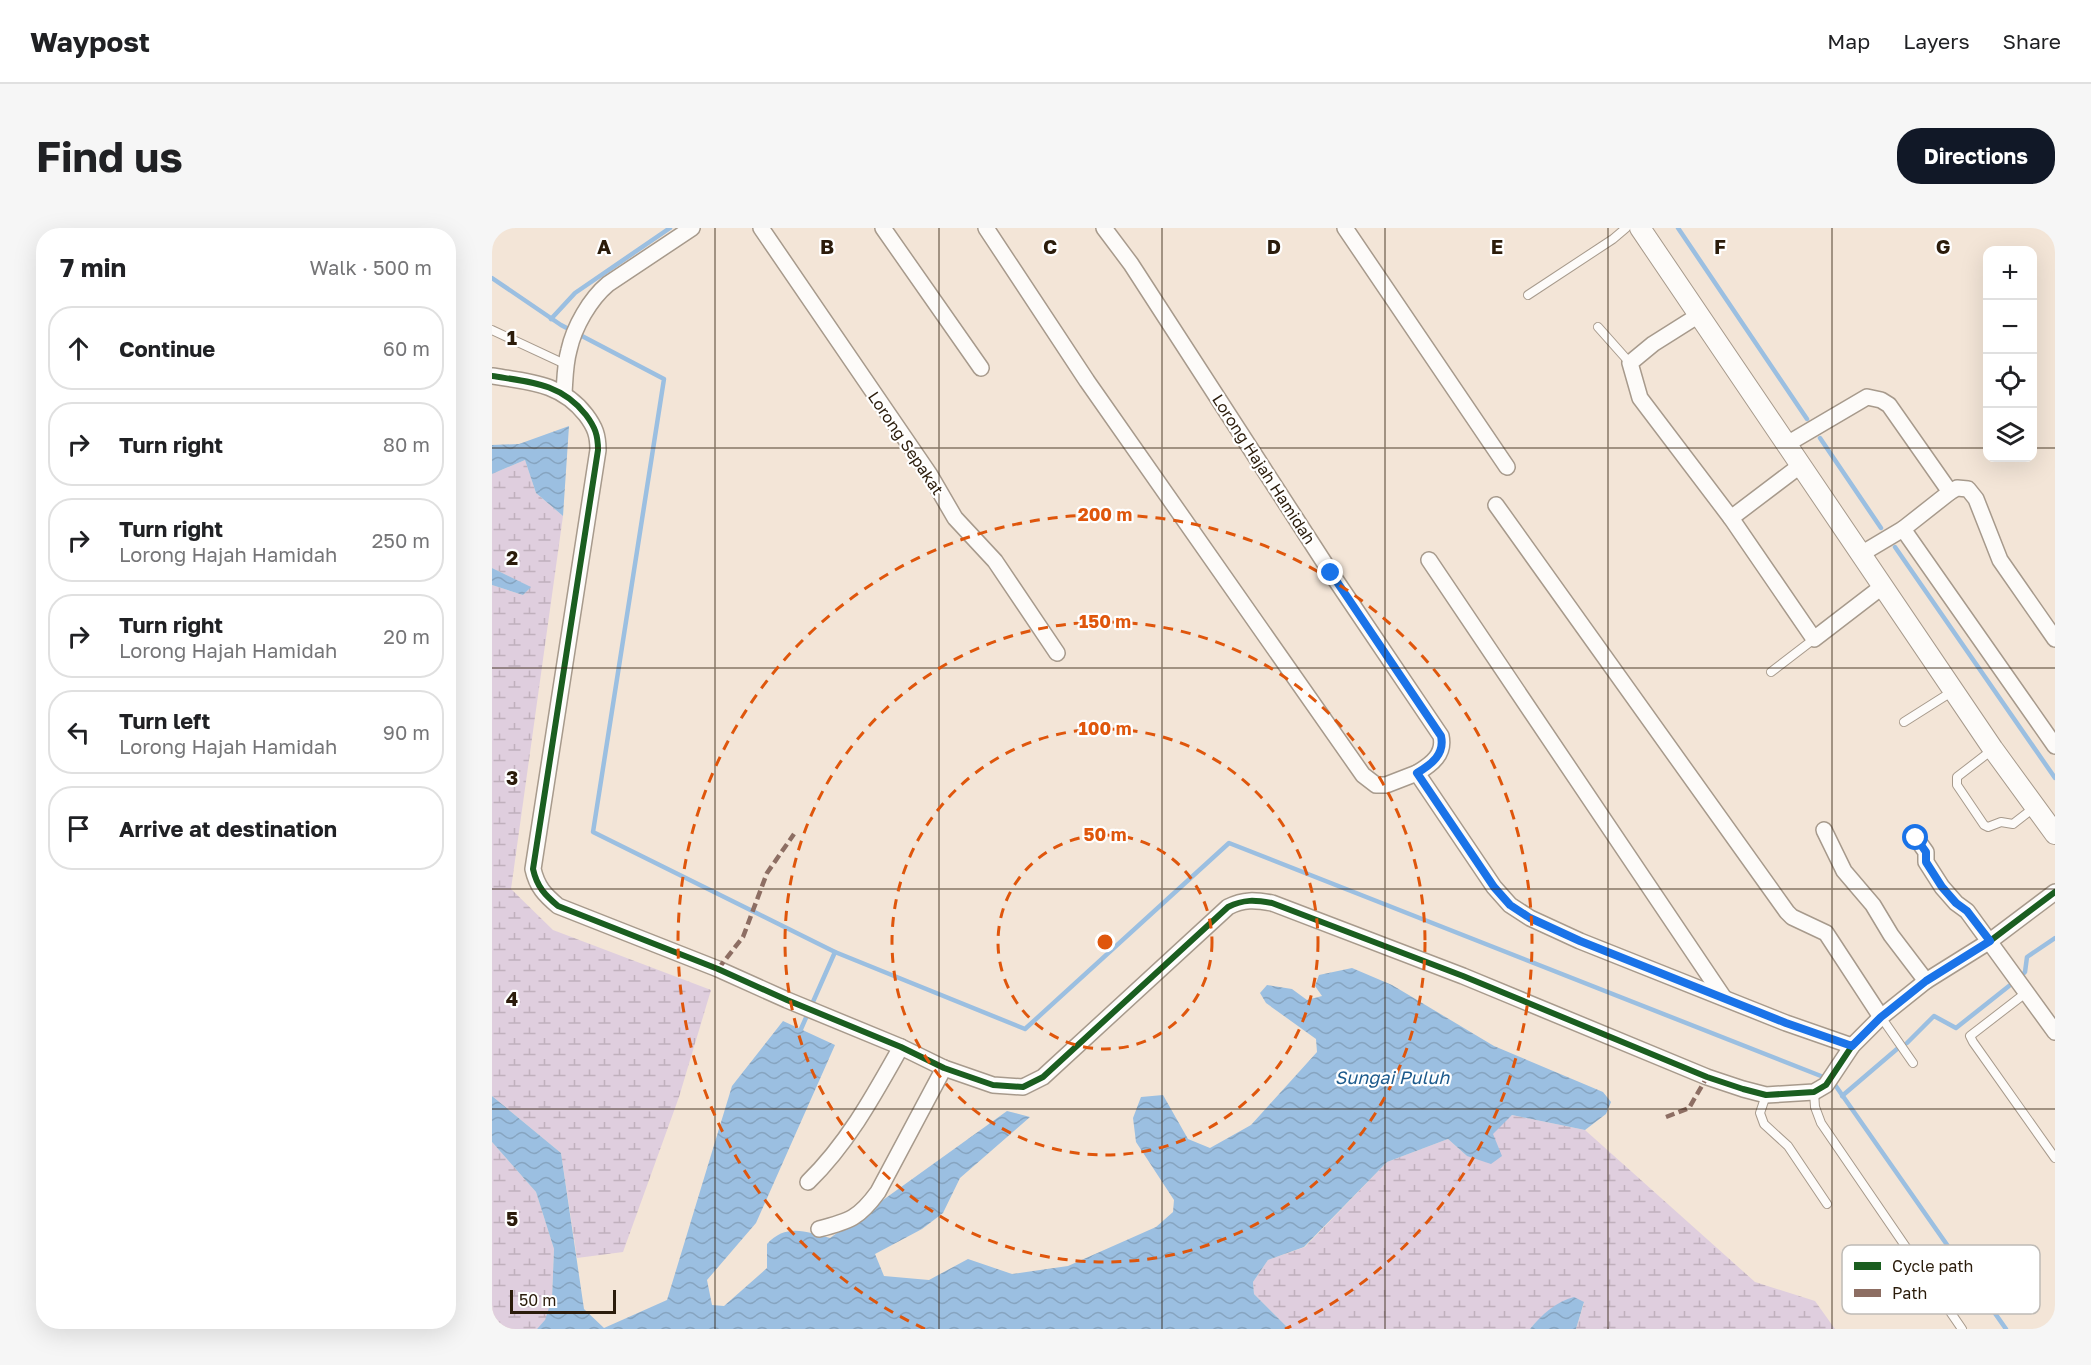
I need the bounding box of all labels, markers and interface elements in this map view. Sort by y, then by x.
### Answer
text: Waypost [30,25,150,58]
text: Map [1827,28,1870,54]
text: Layers [1903,28,1970,54]
text: Share [2003,28,2061,54]
button: Directions [1897,128,2055,184]
text: Find us [36,131,183,181]
text: A [597,234,611,258]
text: B [820,234,834,258]
text: C [1043,234,1057,258]
text: D [1267,234,1281,258]
text: E [1491,234,1503,258]
text: F [1714,234,1726,258]
text: G [1936,234,1950,258]
map controls [1983,246,2037,462]
button: + [1983,246,2037,300]
text: 7 min [60,252,126,283]
text: Walk · 500 m [310,255,432,279]
button: − [1983,300,2037,354]
text: 1 [507,325,517,349]
icon: ahead [62,332,95,365]
text: Continue [119,335,215,362]
text: 60 m [383,336,430,360]
button: locate [1983,354,2037,408]
street label: Lorong Sepakat [864,387,948,499]
street label: Lorong Hajah Hamidah [1208,390,1320,548]
button: layers [1983,408,2037,462]
icon: right [62,428,95,461]
text: Turn right [119,431,223,458]
text: 80 m [383,432,430,456]
text: 200 m [1078,503,1132,525]
text: Turn right [119,515,223,542]
icon: right [62,524,95,557]
text: 250 m [372,528,430,552]
text: Lorong Hajah Hamidah [119,542,337,566]
text: 2 [506,545,518,569]
route end [1317,559,1343,585]
text: 150 m [1079,610,1131,632]
text: Turn right [119,611,223,638]
icon: right [62,620,95,653]
text: 20 m [383,624,430,648]
text: Lorong Hajah Hamidah [119,638,337,662]
text: Turn left [119,707,210,734]
icon: left [62,716,95,749]
text: 100 m [1079,717,1131,739]
text: 90 m [383,720,430,744]
text: Lorong Hajah Hamidah [119,734,337,758]
text: 3 [506,765,518,789]
icon: arrive [62,812,95,845]
text: Arrive at destination [119,815,337,842]
text: 50 m [1084,823,1126,845]
route start [1902,824,1928,850]
centre of rings [1095,932,1115,952]
text: 4 [506,986,518,1010]
water label: Sungai Puluh [1335,1066,1450,1088]
text: 5 [506,1206,518,1230]
legend [1842,1245,2040,1314]
text: Cycle path [1892,1256,1973,1276]
text: Path [1892,1283,1927,1303]
scale bar [510,1287,616,1314]
text: 50 m [519,1290,556,1310]

